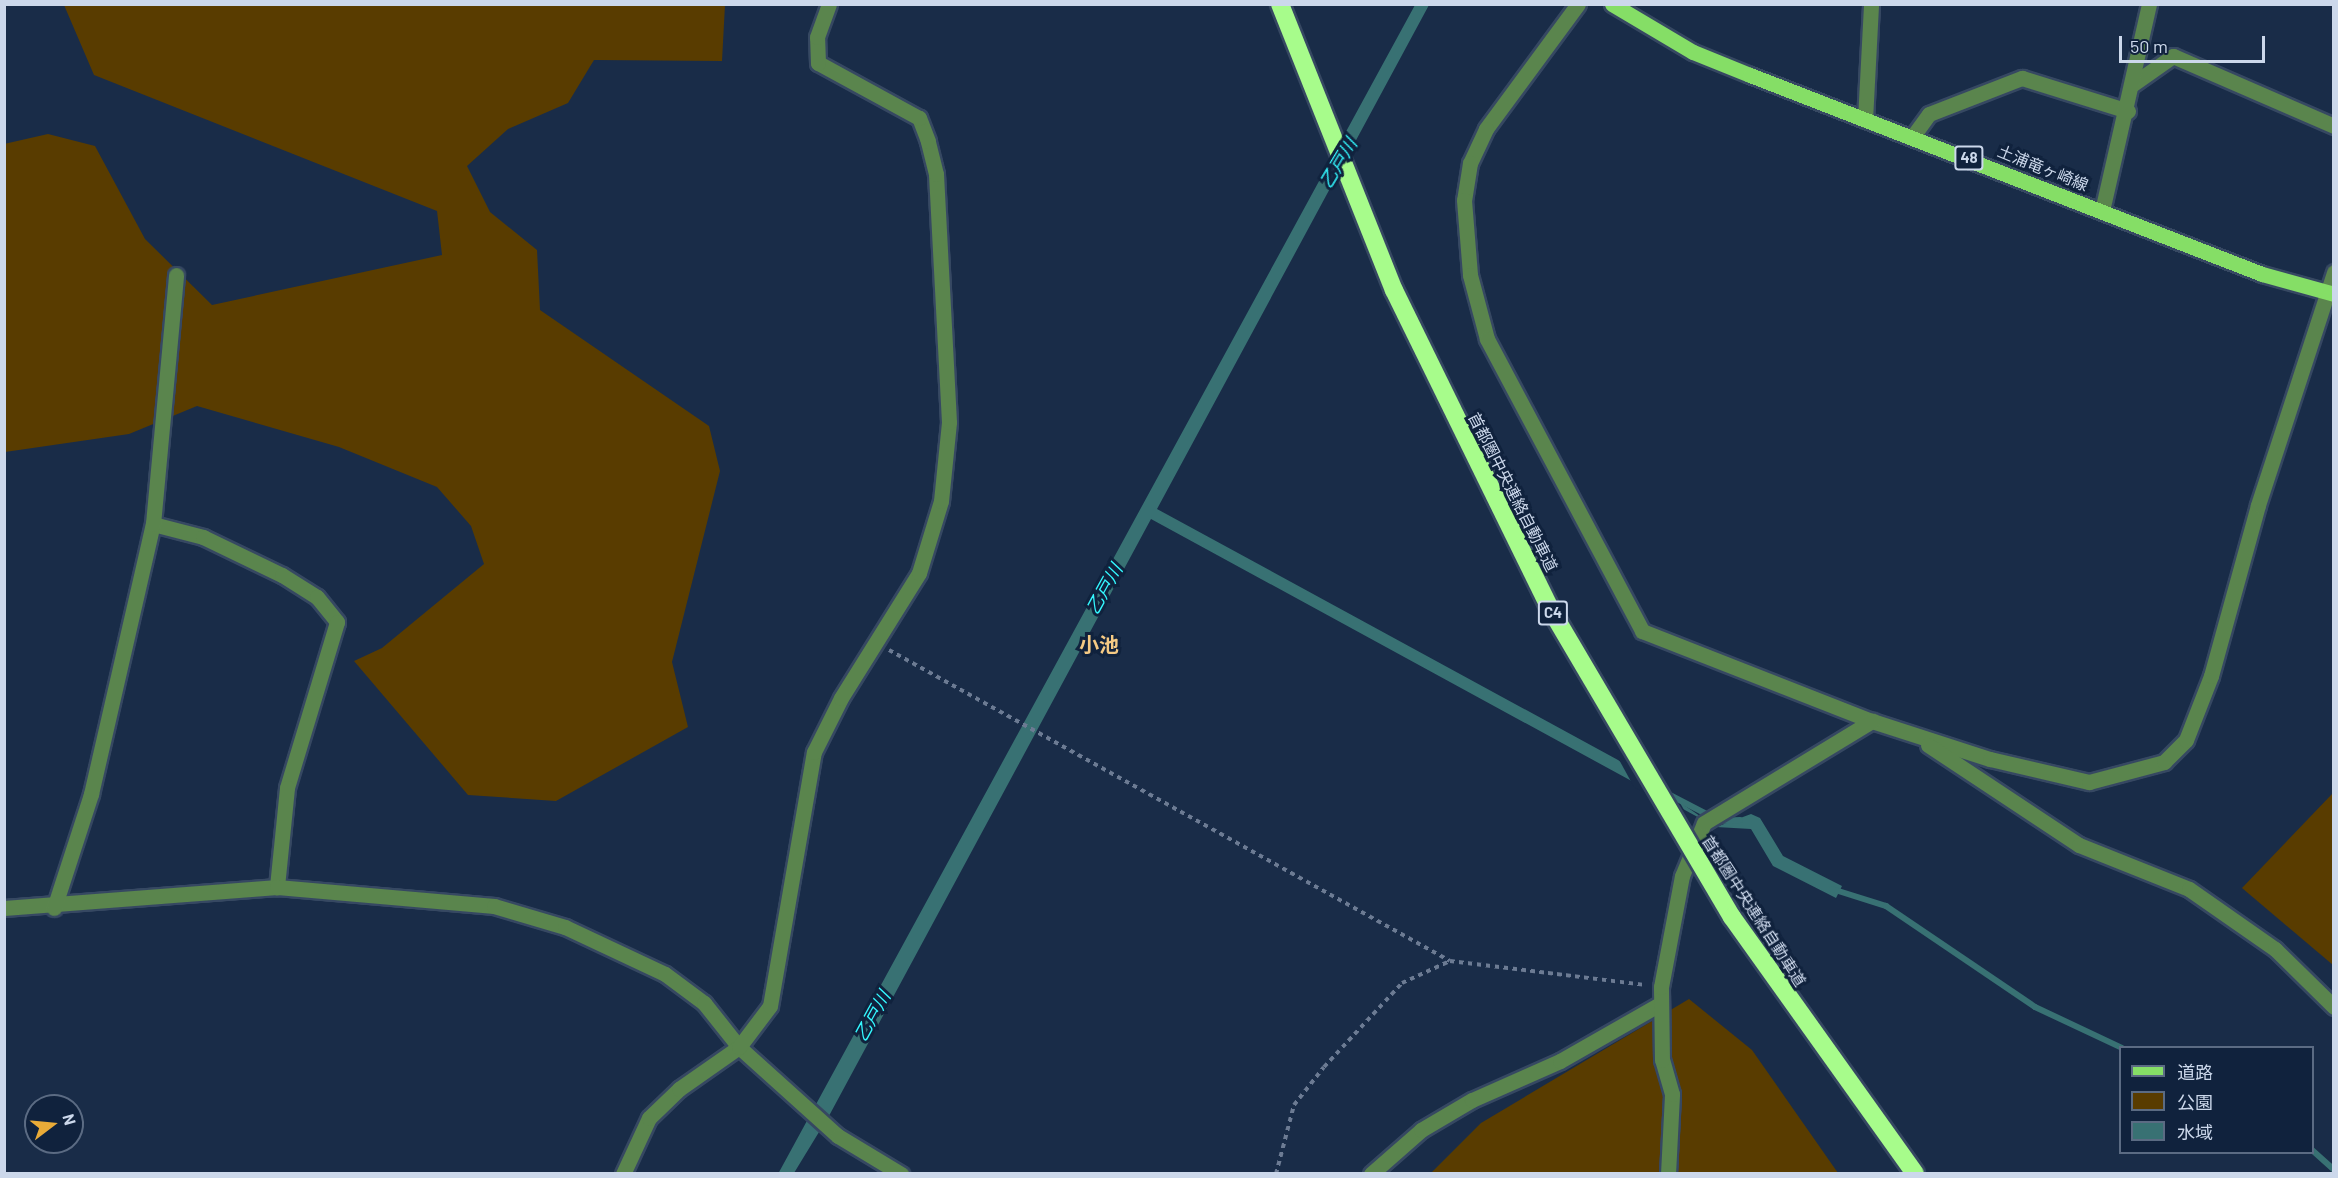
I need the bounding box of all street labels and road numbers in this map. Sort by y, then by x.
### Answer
street label: 土浦竜ヶ崎線 [1995,141,2091,195]
road number: 48 [1954,146,1984,170]
street label: 首都圏中央連絡自動車道 [1464,409,1562,575]
road number: C4 [1536,601,1570,625]
street label: 首都圏中央連絡自動車道 [1698,832,1810,990]

